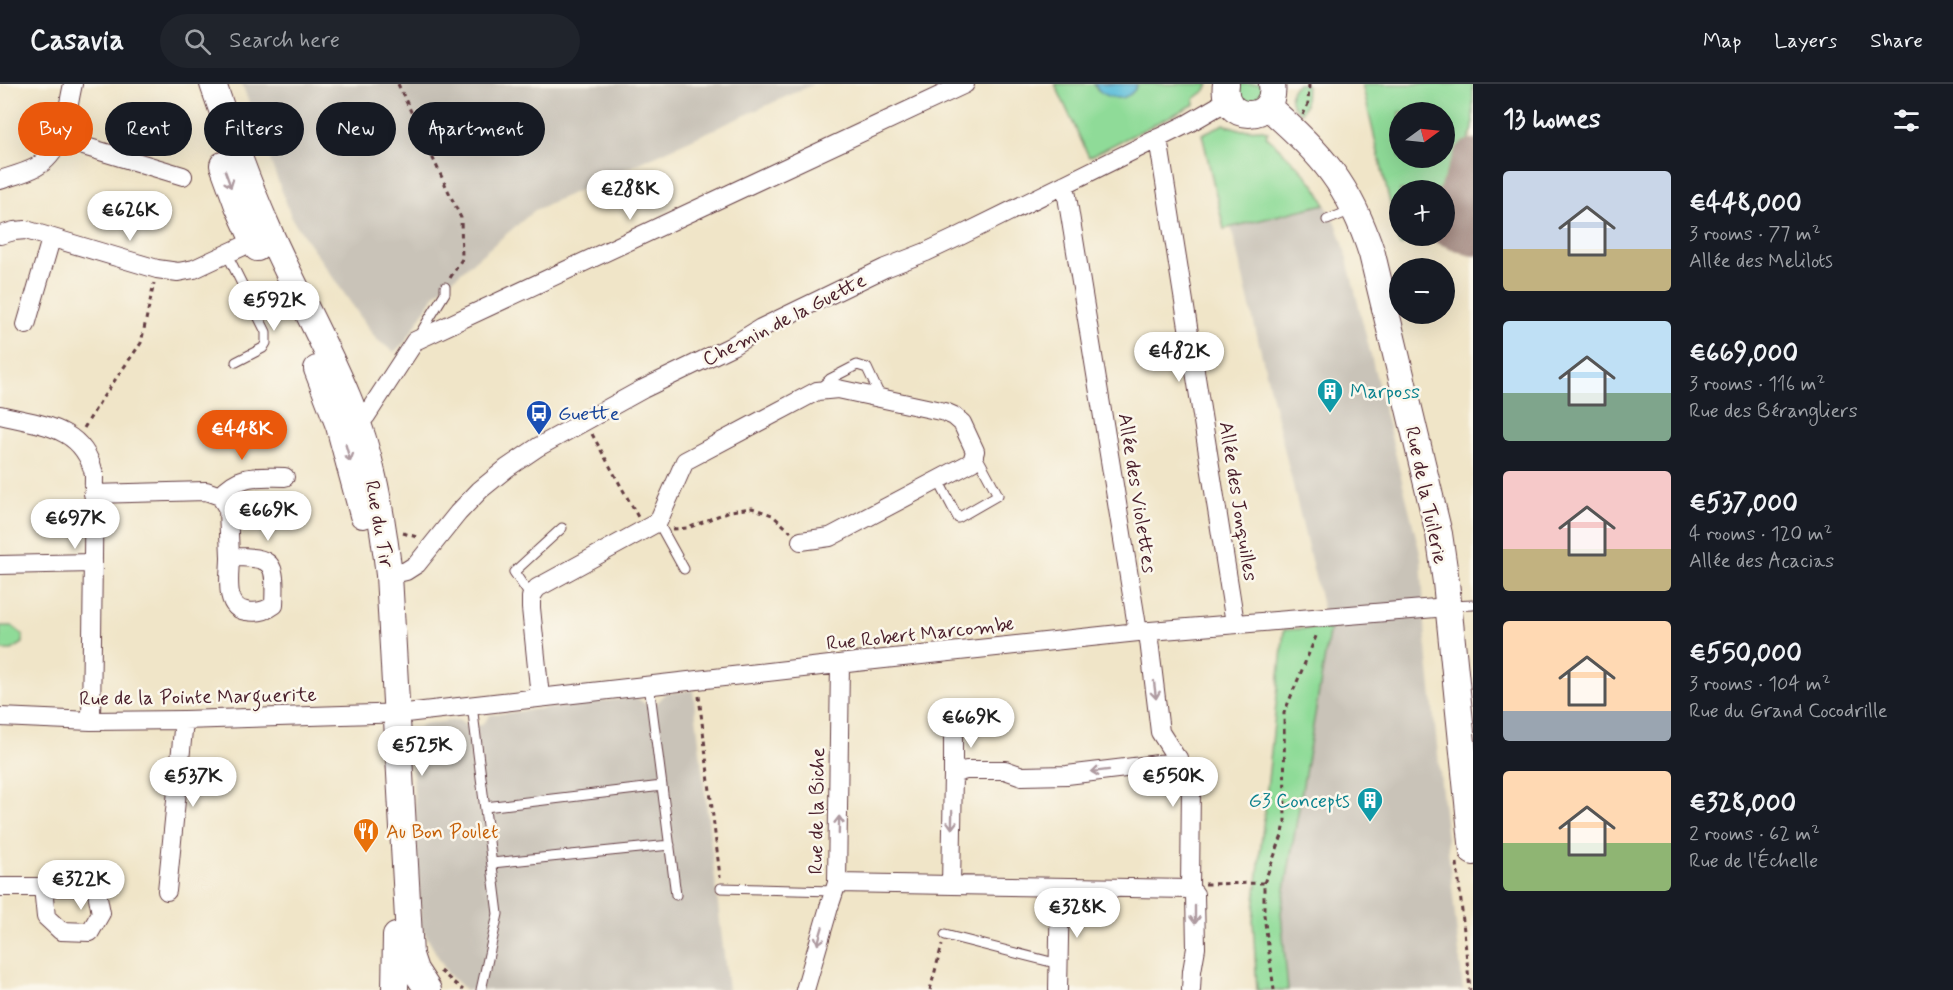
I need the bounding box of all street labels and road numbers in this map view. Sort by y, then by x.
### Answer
street label: Chemin de la Guette [698,267,871,373]
street label: Allée des Violettes [1111,411,1163,575]
street label: Allée des Jonquilles [1212,419,1263,583]
street label: Rue de la Tuilerie [1398,424,1453,567]
street label: Rue du Tir [358,479,400,571]
street label: Rue Robert Marcombe [825,611,1015,658]
street label: Rue de la Pointe Marguerite [79,682,317,715]
street label: Rue de la Biche [803,747,832,875]

